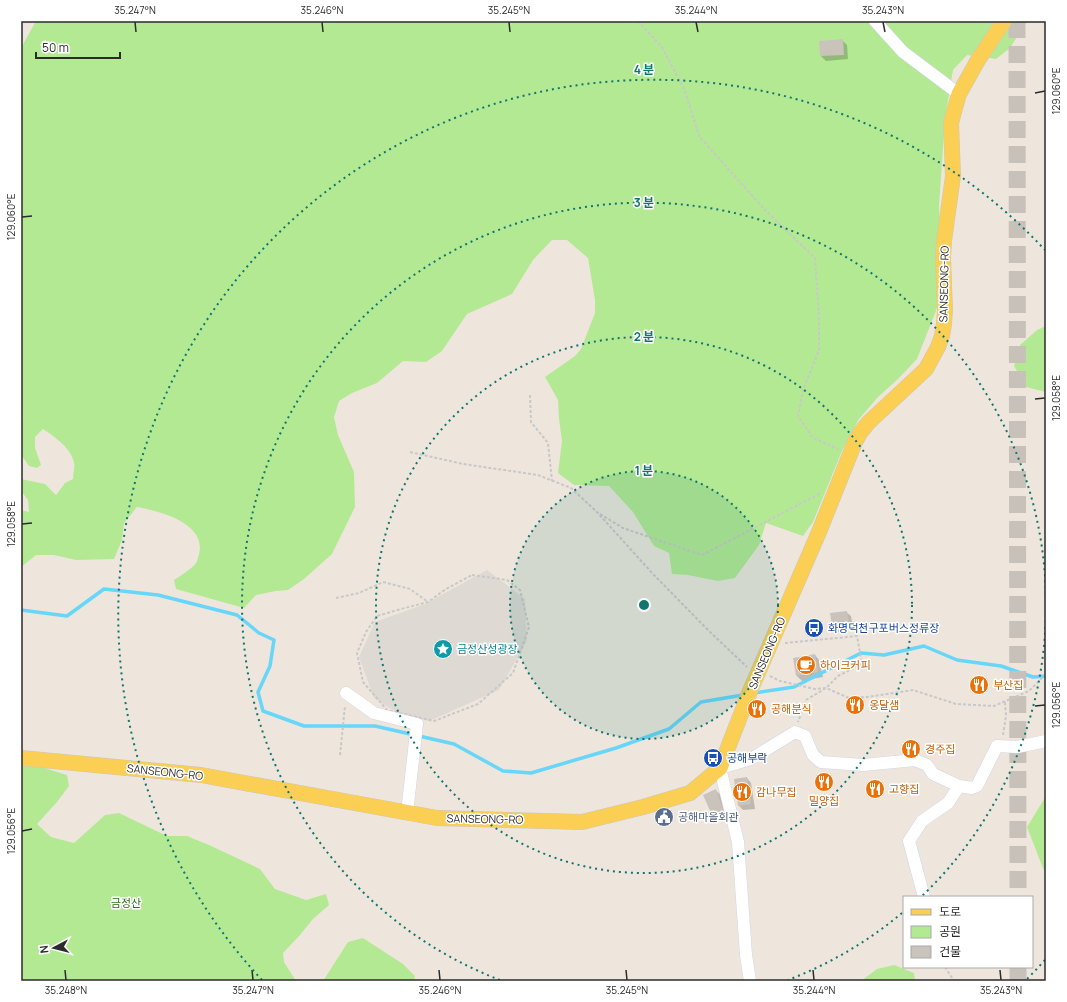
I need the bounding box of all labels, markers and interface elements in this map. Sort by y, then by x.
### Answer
text: 35.247°N [114,3,156,17]
text: 35.246°N [301,3,344,17]
text: 35.245°N [488,3,530,17]
text: 35.244°N [675,3,717,17]
text: 35.243°N [862,3,904,17]
scale bar [36,34,120,60]
text: 50 m [42,39,69,56]
text: 4 분 [634,61,654,78]
text: 129.060°E [1049,67,1063,114]
text: 129.060°E [4,193,18,240]
text: 3 분 [634,194,654,211]
street label: SANSEONG-RO [935,245,952,322]
text: 2 분 [634,328,654,345]
text: 129.058°E [1049,375,1063,421]
text: 1 분 [635,462,653,479]
text: 129.058°E [4,501,18,547]
centre of rings [637,598,651,612]
street label: SANSEONG-RO [745,615,788,691]
bus stop icon: 화명덕천구포버스정류장 [803,617,825,639]
place label: 화명덕천구포버스정류장 [828,620,939,635]
place icon: 금정산성광장 [432,638,454,660]
place label: 금정산성광장 [457,641,518,656]
cafe icon: 하이크커피 [795,654,817,676]
place label: 하이크커피 [820,657,871,672]
restaurant icon: 부산집 [968,674,990,696]
place label: 부산집 [993,677,1023,692]
text: 129.056°E [1049,681,1063,728]
restaurant icon: 옹달샘 [844,694,866,716]
place label: 옹달샘 [869,697,899,712]
restaurant icon: 공해분식 [746,698,768,720]
place label: 공해분식 [771,701,811,716]
restaurant icon: 경주집 [900,738,922,760]
place label: 경주집 [925,741,955,756]
bus stop icon: 공해부락 [702,747,724,769]
place label: 공해부락 [727,750,767,765]
street label: SANSEONG-RO [126,760,204,783]
restaurant icon: 밀양집 [813,771,835,793]
restaurant icon: 고향집 [864,778,886,800]
restaurant icon: 감나무집 [731,781,753,803]
place label: 고향집 [889,781,919,796]
place label: 감나무집 [756,784,796,799]
place label: 밀양집 [809,793,839,808]
public building icon: 공해마을회관 [653,806,675,828]
text: 129.056°E [4,807,18,854]
place label: 공해마을회관 [678,809,739,824]
street label: SANSEONG-RO [447,810,524,827]
park label: 금정산 [111,895,141,910]
legend [903,896,1033,968]
text: 도로 [939,903,961,920]
text: 공원 [939,923,961,940]
north arrow [34,928,74,968]
text: 건물 [939,943,961,960]
text: N [36,944,52,954]
text: 35.248°N [45,983,87,997]
text: 35.247°N [232,983,274,997]
text: 35.246°N [419,983,462,997]
text: 35.245°N [606,983,648,997]
text: 35.244°N [793,983,835,997]
text: 35.243°N [980,983,1022,997]

